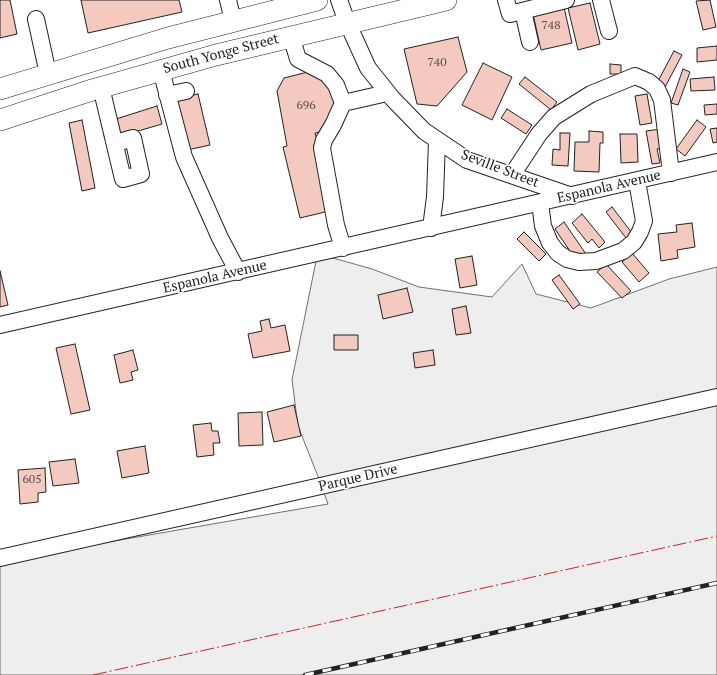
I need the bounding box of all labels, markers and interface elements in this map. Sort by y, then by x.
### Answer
house number: 748 [541,19,561,33]
street label: South Yonge Street [161,30,281,78]
house number: 740 [427,56,447,70]
house number: 696 [296,99,316,113]
street label: Seville Street [459,146,541,192]
street label: Espanola Avenue [556,167,662,207]
street label: Espanola Avenue [162,257,268,297]
street label: Parque Drive [317,461,399,495]
house number: 605 [22,473,42,487]

